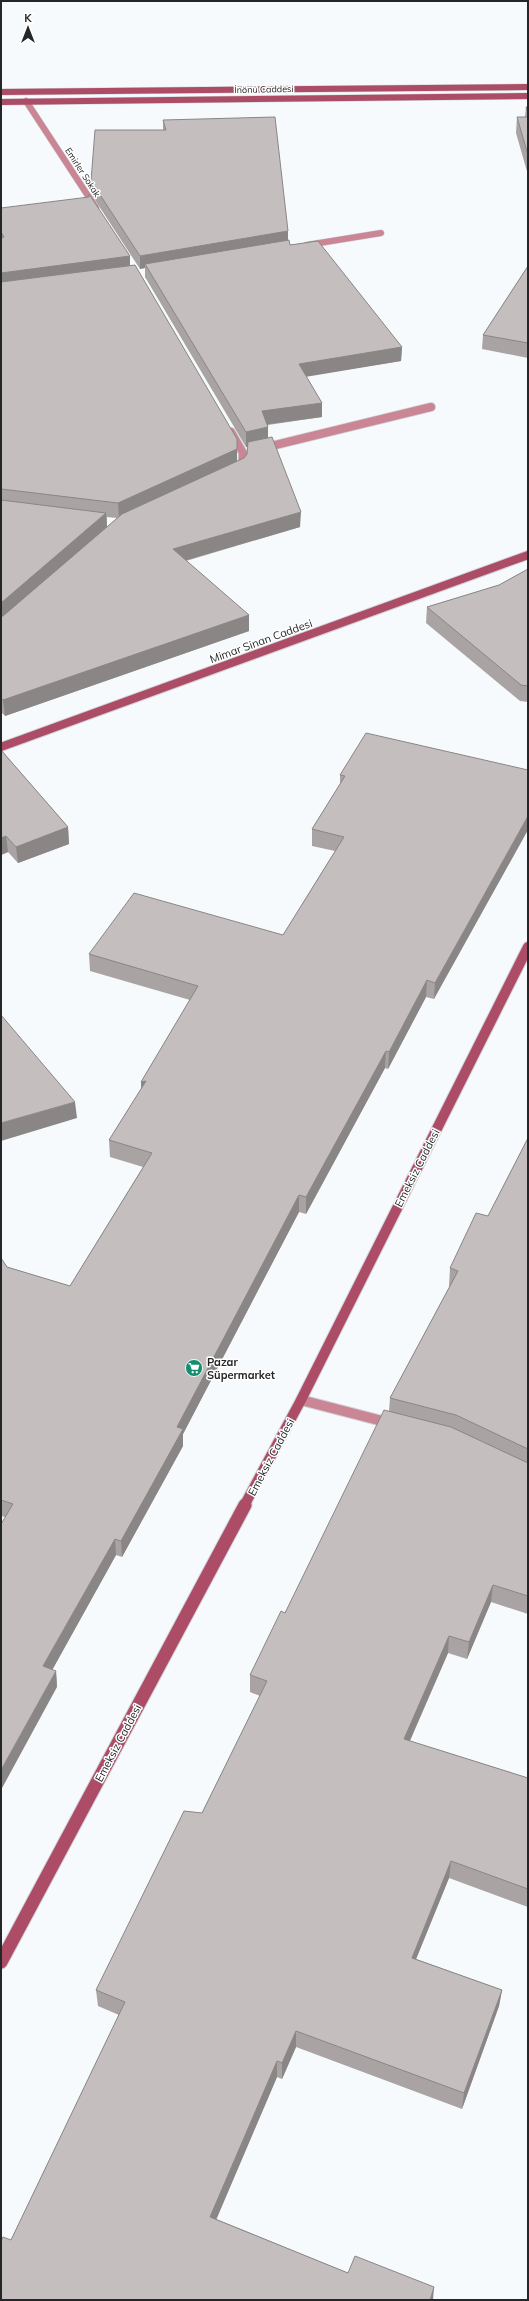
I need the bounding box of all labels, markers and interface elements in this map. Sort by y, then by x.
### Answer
north arrow [8,8,48,48]
text: K [24,11,32,25]
street label: İnönü Caddesi [234,83,294,95]
street label: Emirler Sokak [63,145,103,199]
street label: Mimar Sinan Caddesi [208,616,314,666]
street label: Emeksiz Caddesi [391,1127,443,1209]
place label: Pazar Süpermarket [207,1355,275,1382]
supermarket icon: Pazar Süpermarket [184,1358,204,1378]
street label: Emeksiz Caddesi [245,1416,297,1498]
street label: Emeksiz Caddesi [92,1702,144,1784]

